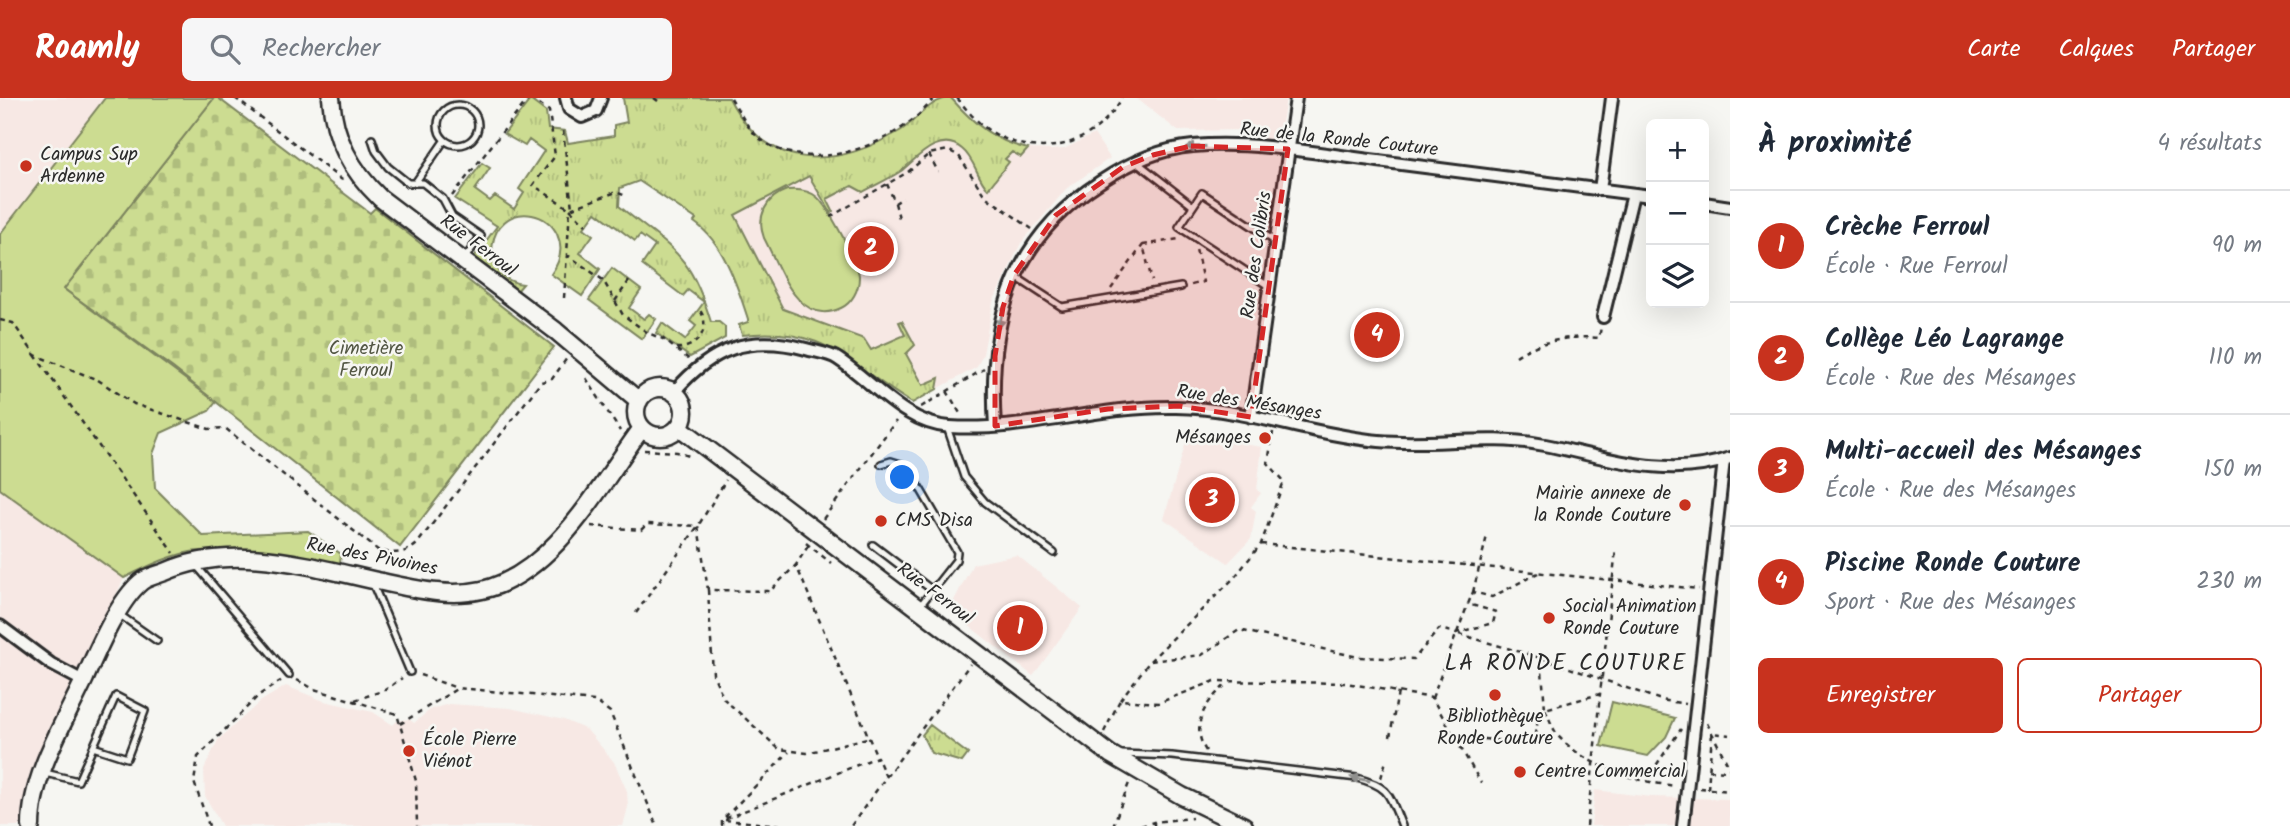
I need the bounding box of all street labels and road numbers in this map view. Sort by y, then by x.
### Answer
street label: Rue de la Ronde Couture [1238,115,1440,165]
street label: Rue des Colibris [1233,189,1281,321]
street label: Rue Ferroul [433,207,523,285]
street label: Rue des Mésanges [1174,377,1324,429]
street label: Rue des Pivoines [304,530,440,584]
street label: Rue Ferroul [890,555,980,633]

